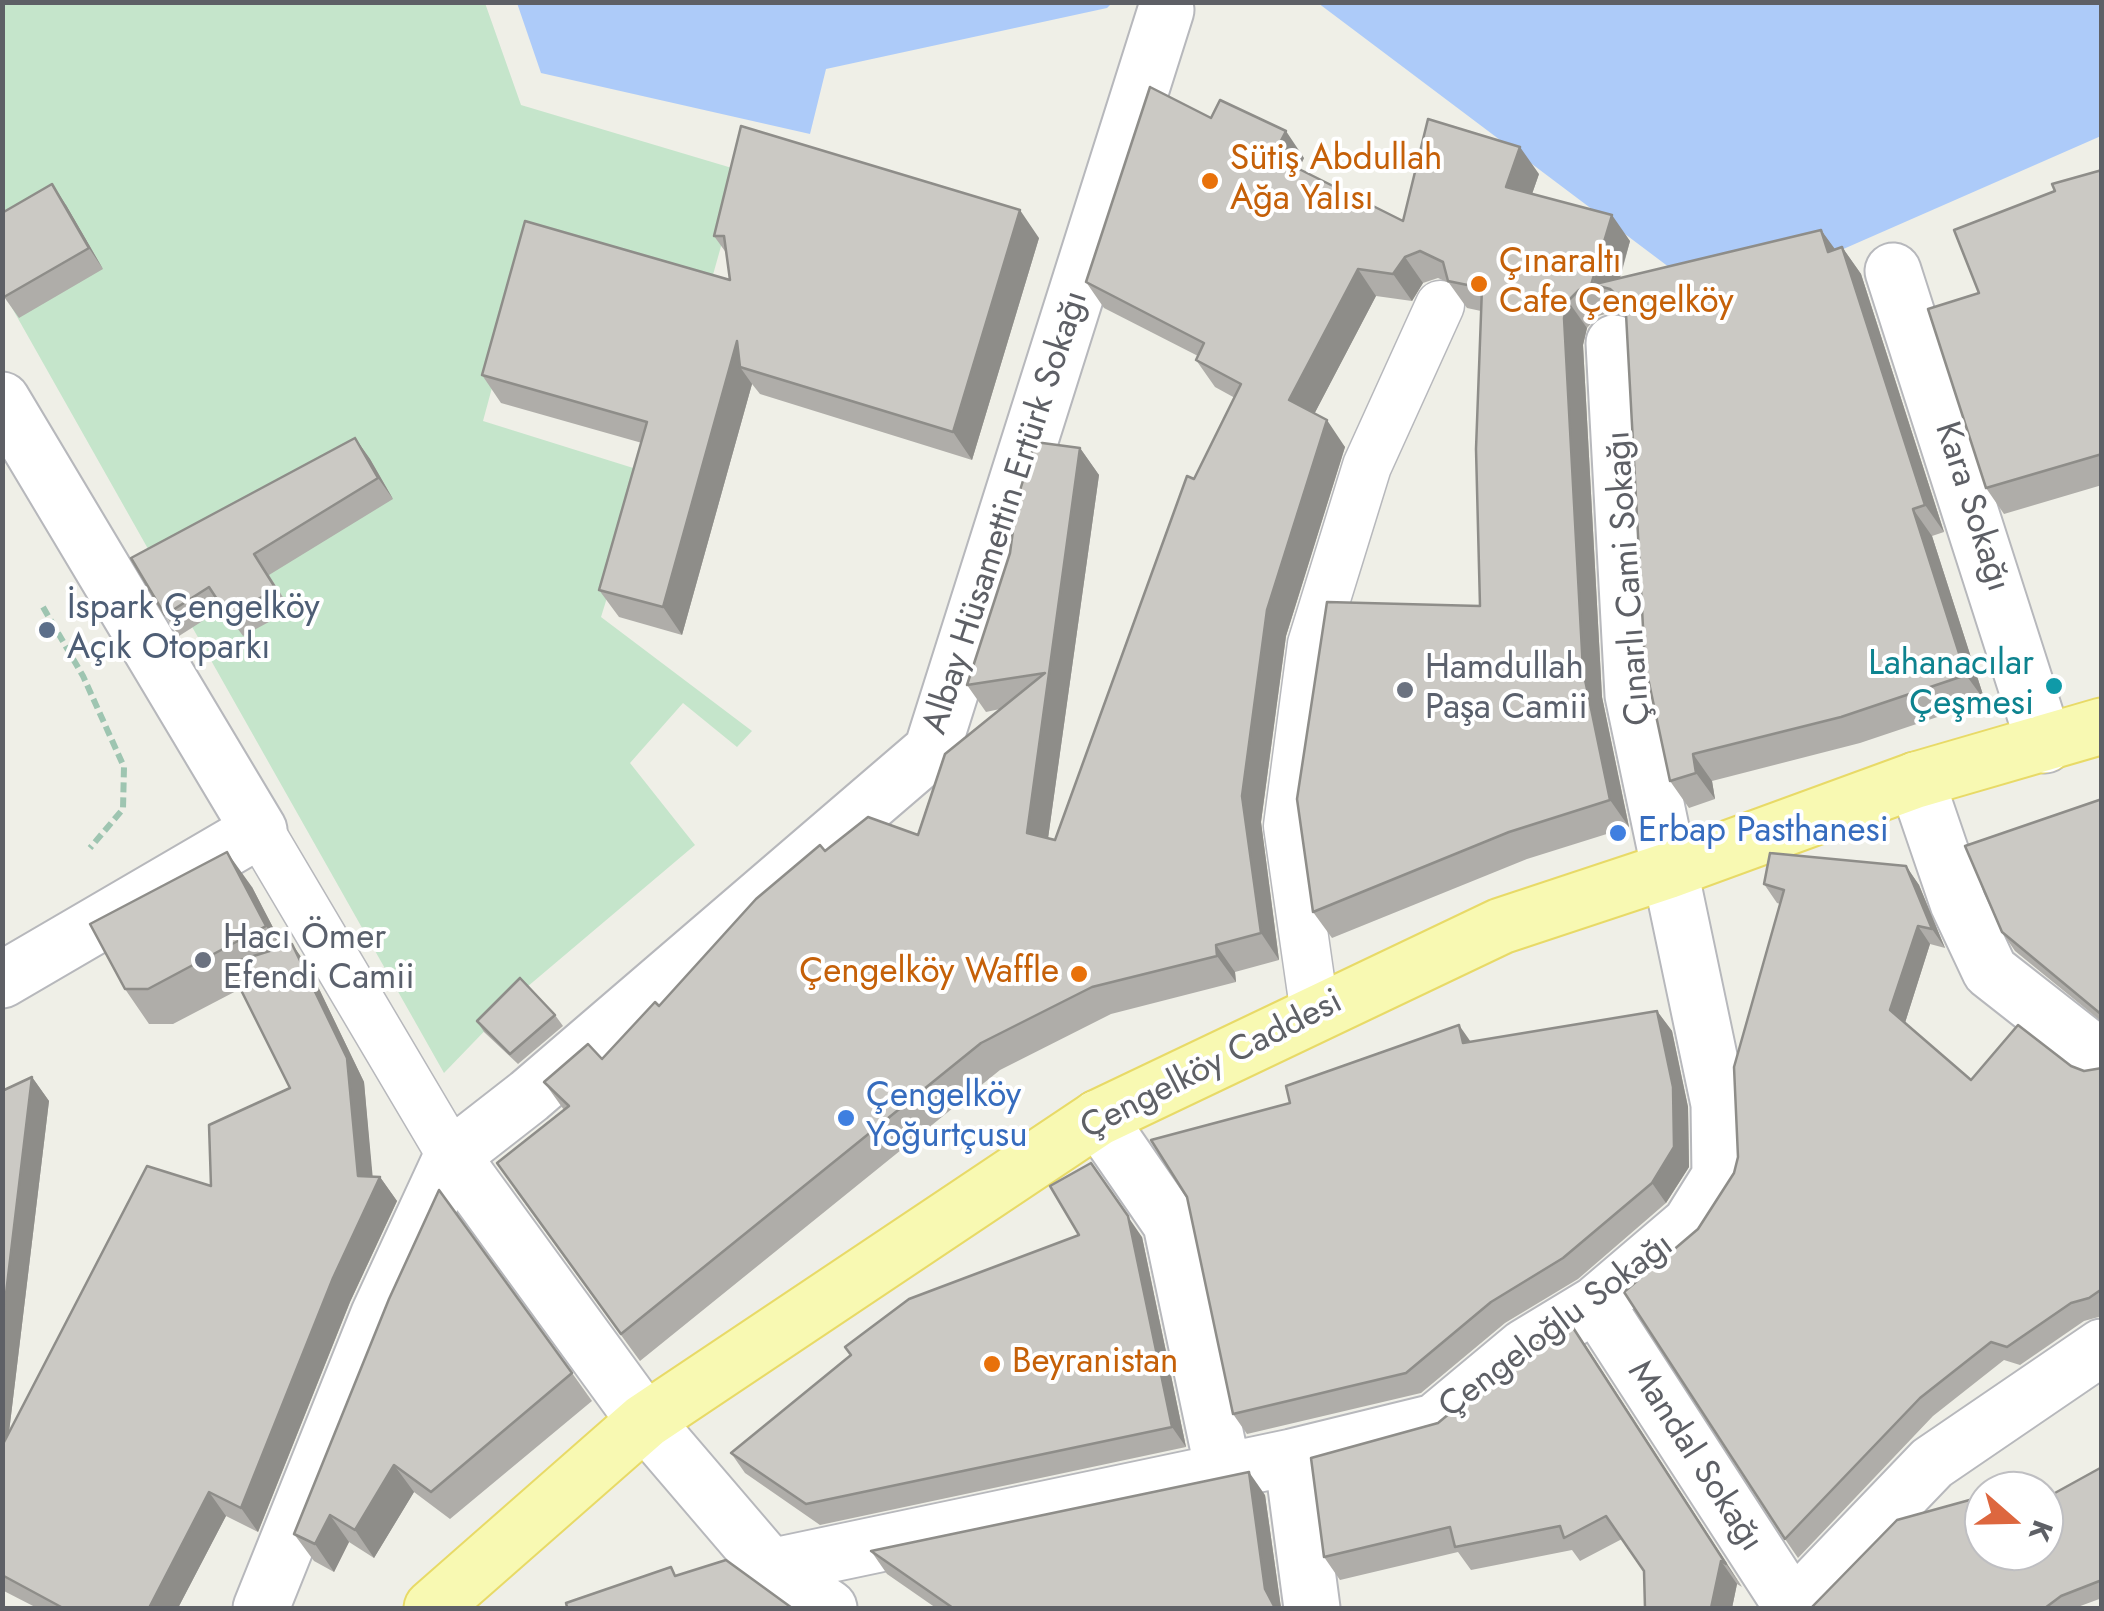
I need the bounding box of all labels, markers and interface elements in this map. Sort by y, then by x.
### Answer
place label: Sütiş Abdullah Ağa Yalısı [1230,140,1442,222]
marker: Sütiş Abdullah Ağa Yalısı [1199,170,1221,192]
place label: Çınaraltı Cafe Çengelköy [1499,243,1734,325]
marker: Çınaraltı Cafe Çengelköy [1468,273,1490,295]
street label: Albay Hüsamettin Ertürk Sokağı [915,286,1099,740]
street label: Kara Sokağı [1924,417,2018,597]
street label: Çınarlı Cami Sokağı [1599,429,1661,727]
place label: İspark Çengelköy Açık Otoparkı [67,589,320,671]
marker: İspark Çengelköy Açık Otoparkı [36,619,58,641]
place label: Lahanacılar Çeşmesi [1868,645,2034,727]
place label: Hamdullah Paşa Camii [1425,649,1588,731]
marker: Lahanacılar Çeşmesi [2043,675,2065,697]
marker: Hamdullah Paşa Camii [1394,679,1416,701]
place label: Erbap Pasthanesi [1638,812,1889,854]
marker: Erbap Pasthanesi [1607,822,1629,844]
place label: Hacı Ömer Efendi Camii [223,919,415,1001]
marker: Hacı Ömer Efendi Camii [192,949,214,971]
place label: Çengelköy Waffle [799,953,1059,995]
marker: Çengelköy Waffle [1068,963,1090,985]
street label: Çengelköy Caddesi [1074,982,1350,1150]
place label: Çengelköy Yoğurtçusu [866,1077,1028,1159]
marker: Çengelköy Yoğurtçusu [835,1107,857,1129]
street label: Çengeloğlu Sokağı [1432,1225,1682,1429]
place label: Beyranistan [1012,1343,1178,1385]
marker: Beyranistan [981,1353,1003,1375]
street label: Mandal Sokağı [1617,1354,1771,1560]
north arrow [1964,1471,2064,1571]
text: K [2018,1515,2063,1547]

